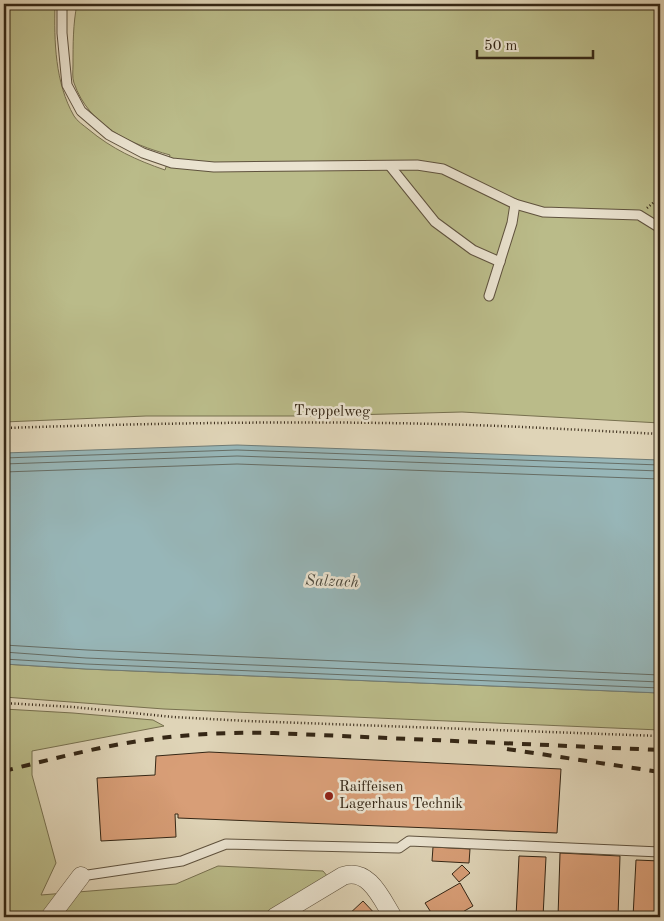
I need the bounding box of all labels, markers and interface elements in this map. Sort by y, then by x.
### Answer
scale bar [477,28,593,60]
text: 50 m [484,39,518,54]
street label: Treppelweg [294,404,370,420]
water label: Salzach [305,573,359,591]
place label: Raiffeisen Lagerhaus Technik [339,780,463,812]
marker: Raiffeisen Lagerhaus Technik [323,790,335,802]

